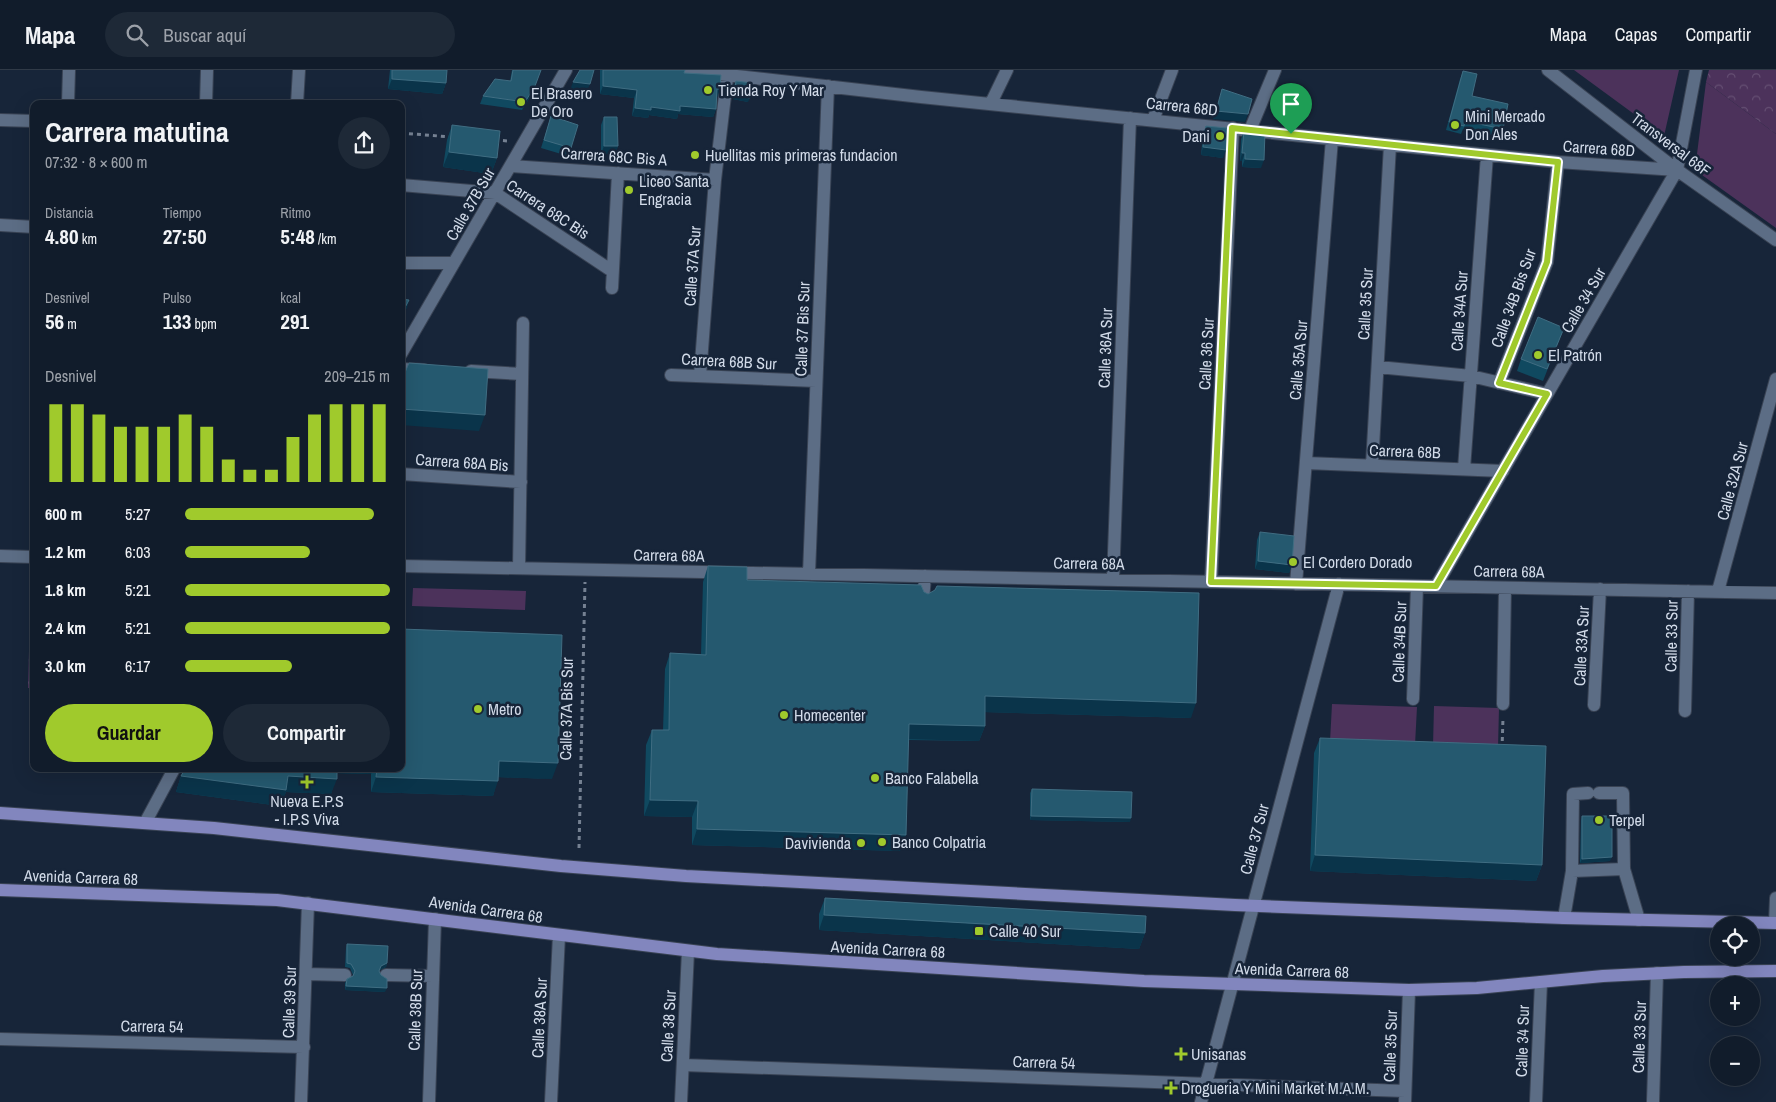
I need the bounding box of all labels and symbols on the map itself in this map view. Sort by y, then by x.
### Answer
place label: Tienda Roy Y Mar [718,79,824,101]
place label: El Brasero De Oro [531,82,592,122]
pin [1270,83,1312,134]
marker: Tienda Roy Y Mar [702,84,714,96]
street label: Carrera 68D [1145,91,1219,121]
marker: El Brasero De Oro [515,96,527,108]
place label: Mini Mercado Don Ales [1465,105,1545,145]
street label: Transversal 68F [1627,107,1715,181]
marker: Mini Mercado Don Ales [1449,119,1461,131]
place label: Dani [1182,125,1210,147]
marker: Dani [1214,130,1226,142]
street label: Carrera 68D [1562,135,1636,161]
street label: Carrera 68C Bis A [560,141,668,171]
place label: Huellitas mis primeras fundacion [705,144,898,166]
marker: Huellitas mis primeras fundacion [689,149,701,161]
street label: Calle 37B Sur [440,163,500,245]
place label: Liceo Santa Engracia [639,170,710,210]
street label: Carrera 68C Bis [502,174,594,244]
marker: Liceo Santa Engracia [623,184,635,196]
street label: Calle 37A Sur [678,225,706,307]
street label: Calle 34B Bis Sur [1485,245,1541,350]
street label: Calle 34 Sur [1555,263,1611,337]
street label: Calle 35 Sur [1352,267,1378,341]
street label: Calle 34A Sur [1445,270,1473,352]
street label: Calle 37 Bis Sur [789,281,815,377]
street label: Calle 36A Sur [1093,307,1117,388]
street label: Calle 36 Sur [1193,317,1219,391]
street label: Calle 35A Sur [1284,318,1313,401]
place label: El Patrón [1548,344,1602,366]
street label: Carrera 68B Sur [681,348,778,375]
marker: El Patrón [1532,349,1544,361]
street label: Carrera 68B [1369,439,1441,463]
street label: Calle 32A Sur [1711,439,1753,523]
street label: Carrera 68A Bis [415,448,509,476]
street label: Carrera 68A [633,543,705,567]
street label: Carrera 68A [1053,551,1125,575]
place label: El Cordero Dorado [1303,551,1412,573]
marker: El Cordero Dorado [1287,556,1299,568]
street label: Carrera 68A [1473,559,1545,583]
street label: Calle 33 Sur [1659,599,1683,672]
street label: Calle 34B Sur [1387,601,1411,683]
street label: Calle 33A Sur [1568,605,1594,687]
street label: Calle 37A Bis Sur [554,657,578,761]
place label: Metro [488,698,522,720]
marker: Metro [472,703,484,715]
place label: Homecenter [794,704,866,726]
marker: Homecenter [778,709,790,721]
place label: Banco Falabella [885,767,979,789]
marker: Banco Falabella [869,772,881,784]
marker: Nueva E.P.S - I.P.S Viva [300,775,314,789]
place label: Nueva E.P.S - I.P.S Viva [270,790,344,830]
street label: Calle 37 Sur [1234,801,1274,877]
place label: Terpel [1609,809,1645,831]
marker: Terpel [1593,814,1605,826]
place label: Banco Colpatria [892,831,987,853]
place label: Davivienda [785,832,852,854]
marker: Banco Colpatria [876,836,888,848]
marker: Davivienda [855,837,867,849]
street label: Avenida Carrera 68 [23,864,138,890]
street label: Avenida Carrera 68 [427,890,544,928]
place label: Calle 40 Sur [989,920,1062,942]
marker: Calle 40 Sur [973,925,985,937]
street label: Avenida Carrera 68 [829,935,946,963]
street label: Avenida Carrera 68 [1234,957,1349,983]
street label: Calle 39 Sur [277,965,301,1038]
street label: Calle 38B Sur [403,969,427,1051]
street label: Calle 38A Sur [526,977,552,1059]
street label: Calle 38 Sur [655,989,681,1063]
street label: Calle 33 Sur [1627,1000,1651,1073]
street label: Calle 34 Sur [1510,1004,1534,1077]
street label: Calle 35 Sur [1378,1009,1402,1082]
street label: Carrera 54 [120,1014,184,1038]
place label: Unisanas [1191,1043,1246,1065]
marker: Unisanas [1175,1048,1187,1060]
street label: Carrera 54 [1012,1050,1076,1074]
place label: Drogueria Y Mini Market M.A.M. [1181,1077,1369,1099]
marker: Drogueria Y Mini Market M.A.M. [1165,1082,1177,1094]

